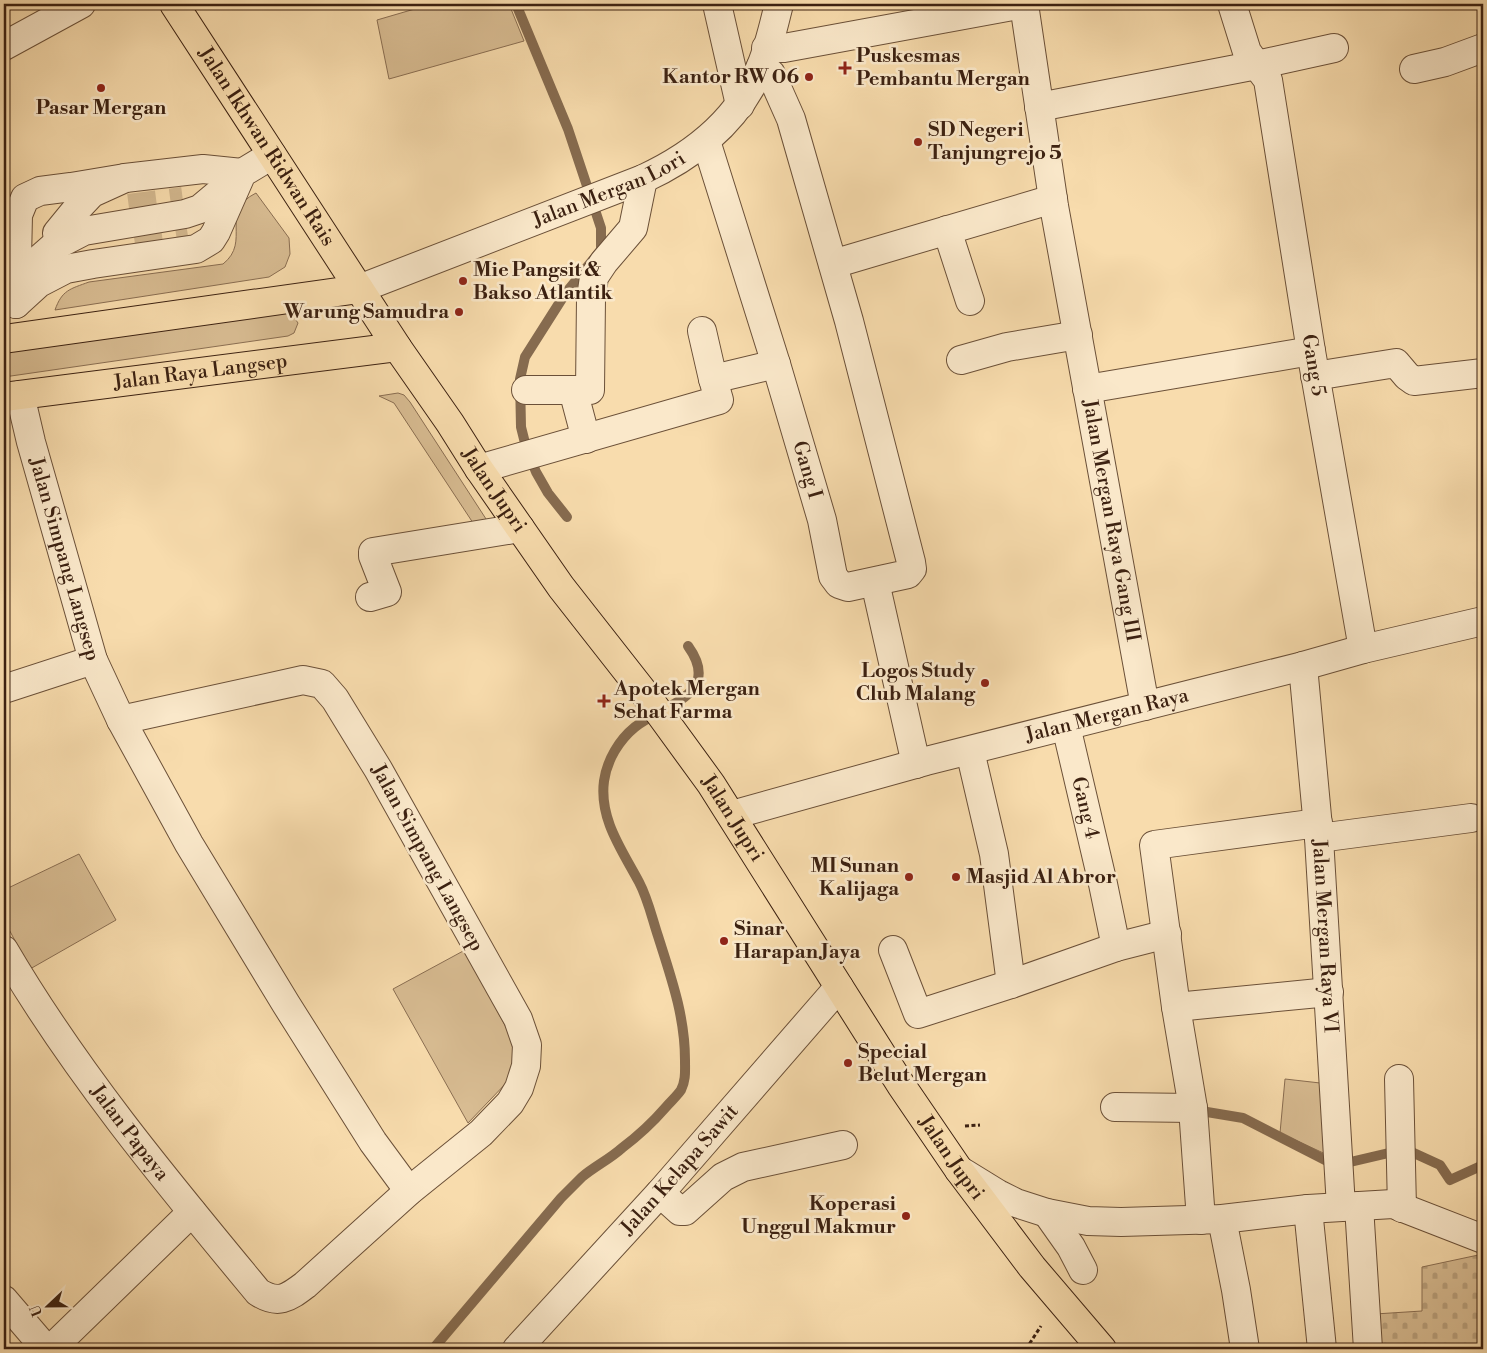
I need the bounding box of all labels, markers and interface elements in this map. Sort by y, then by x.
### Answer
street label: Jalan Ikhwan Ridwan Rais [192,41,341,251]
place label: Puskesmas Pembantu Mergan [856,44,1031,92]
marker: Puskesmas Pembantu Mergan [838,61,852,75]
place label: Kantor RW 06 [662,65,799,90]
marker: Kantor RW 06 [803,71,815,83]
marker: Pasar Mergan [95,82,107,94]
place label: Pasar Mergan [36,96,167,121]
place label: SD Negeri Tanjungrejo 5 [928,118,1062,166]
marker: SD Negeri Tanjungrejo 5 [912,136,924,148]
street label: Jalan Mergan Lori [528,146,691,233]
place label: Mie Pangsit & Bakso Atlantik [473,258,613,306]
marker: Mie Pangsit & Bakso Atlantik [457,275,469,287]
place label: Warung Samudra [283,300,449,325]
marker: Warung Samudra [453,306,465,318]
street label: Gang 5 [1296,332,1331,398]
street label: Jalan Raya Langsep [111,349,289,396]
street label: Jalan Mergan Raya Gang III [1077,396,1146,644]
street label: Gang I [787,438,828,502]
street label: Jalan Jupri [456,442,532,538]
street label: Jalan Simpang Langsep [23,453,105,664]
place label: Logos Study Club Malang [856,659,976,707]
place label: Apotek Mergan Sehat Farma [613,677,761,725]
marker: Logos Study Club Malang [979,677,991,689]
street label: Jalan Mergan Raya [1022,683,1192,748]
marker: Apotek Mergan Sehat Farma [598,695,610,707]
street label: Jalan Simpang Langsep [365,759,489,956]
street label: Jalan Jupri [695,769,770,867]
street label: Gang 4 [1066,774,1105,841]
street label: Jalan Mergan Raya VI [1307,838,1343,1034]
place label: MI Sunan Kalijaga [811,854,900,902]
place label: Masjid Al Abror [966,865,1116,890]
marker: MI Sunan Kalijaga [903,871,915,883]
marker: Masjid Al Abror [950,871,962,883]
place label: Sinar Harapan Jaya [734,917,861,965]
marker: Sinar Harapan Jaya [718,935,730,947]
place label: Special Belut Mergan [858,1040,987,1088]
marker: Special Belut Mergan [842,1057,854,1069]
street label: Jalan Papaya [84,1079,175,1187]
street label: Jalan Kelapa Sawit [615,1099,744,1241]
street label: Jalan Jupri [912,1110,990,1205]
place label: Koperasi Unggul Makmur [741,1192,897,1240]
marker: Koperasi Unggul Makmur [900,1210,912,1222]
north arrow [22,1280,72,1330]
text: U [26,1302,47,1319]

